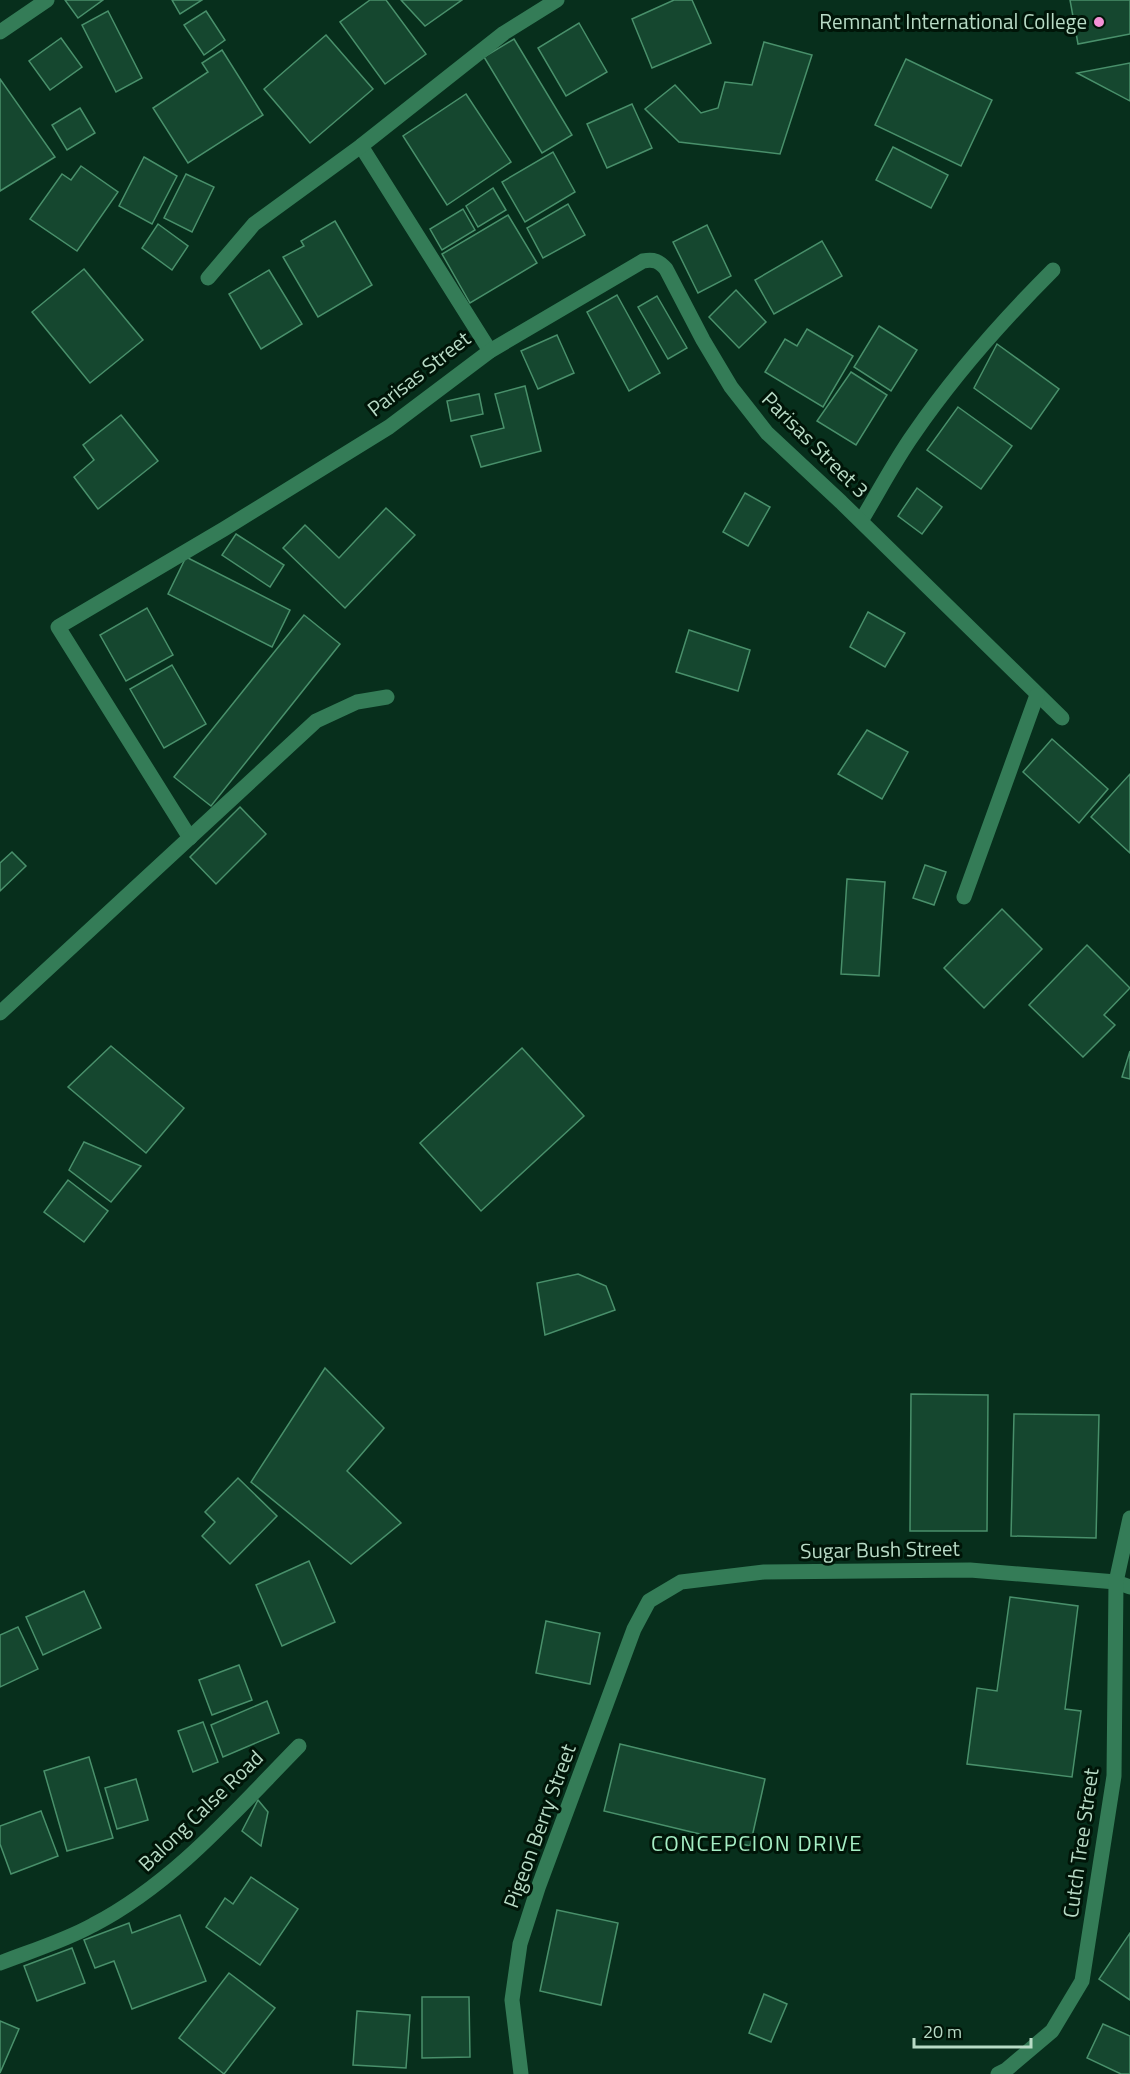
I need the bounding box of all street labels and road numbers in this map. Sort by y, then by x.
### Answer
street label: Parisas Street [360,322,477,424]
street label: Parisas Street 3 [755,384,876,505]
street label: Sugar Bush Street [800,1532,961,1566]
street label: Pigeon Berry Street [495,1739,584,1912]
street label: Balong Calse Road [130,1742,270,1879]
street label: Cutch Tree Street [1054,1765,1106,1920]

